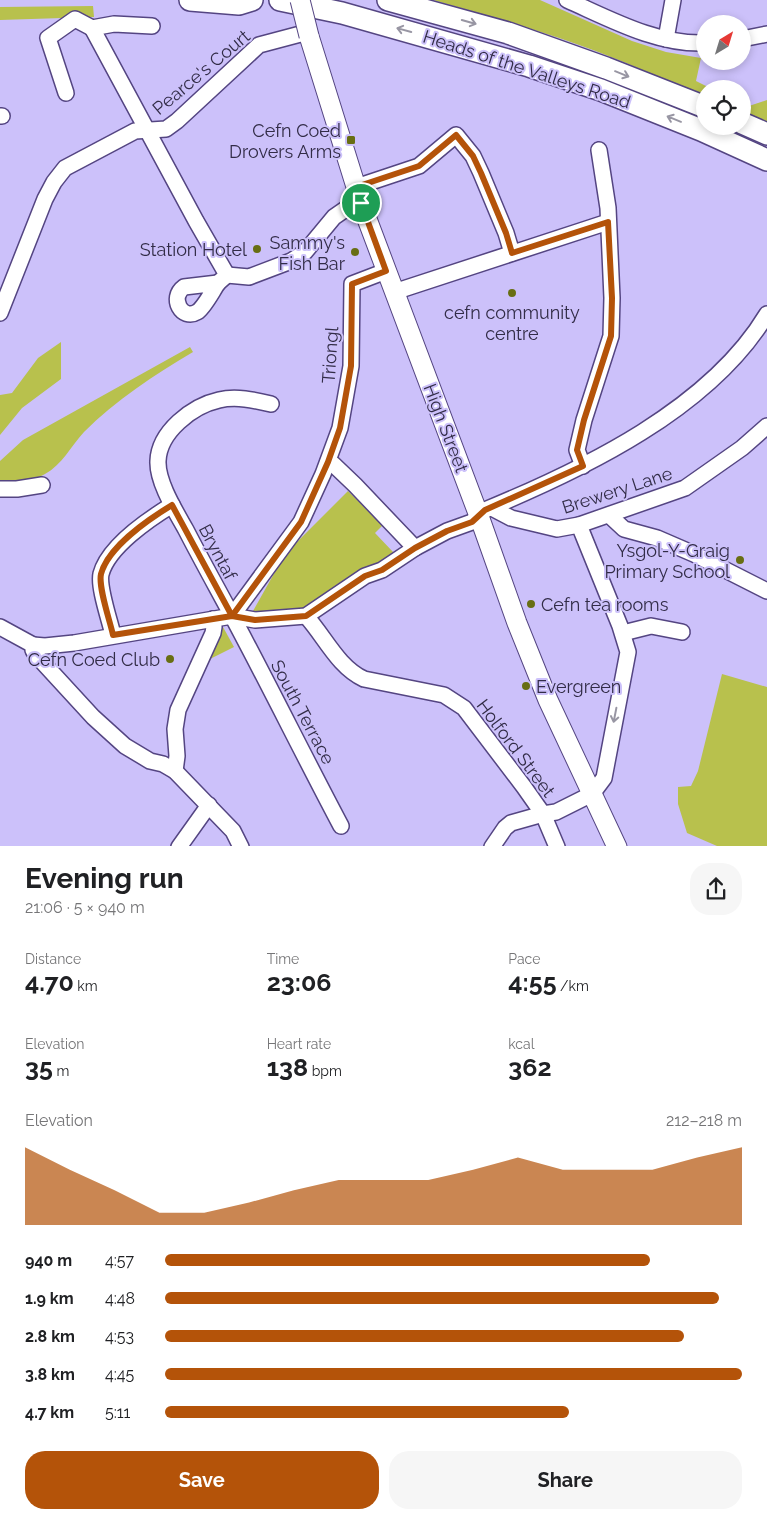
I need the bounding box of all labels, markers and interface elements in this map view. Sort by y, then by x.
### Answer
north arrow [696,15,751,70]
map controls [696,15,751,135]
one-way arrow [460,17,476,27]
one-way arrow [397,24,413,34]
street label: Pearce's Court [148,25,254,119]
street label: Heads of the Valleys Road [421,25,633,113]
one-way arrow [615,71,630,80]
button: locate [696,80,751,135]
one-way arrow [667,114,682,123]
place label: Cefn Coed Drovers Arms [229,120,341,162]
marker: Cefn Coed Drovers Arms [345,134,357,146]
pin [340,182,382,224]
icon: arrive [347,189,375,217]
place label: Sammy's Fish Bar [270,232,346,274]
place label: Station Hotel [140,239,247,260]
marker: Station Hotel [251,243,263,255]
marker: Sammy's Fish Bar [349,246,361,258]
marker: cefn community centre [506,287,518,299]
place label: cefn community centre [444,302,580,344]
street label: Triongl [318,326,342,384]
street label: High Street [419,381,473,475]
street label: Brewery Lane [559,462,675,518]
street label: Bryntaf [195,520,242,584]
place label: Ysgol-Y-Graig Primary School [604,540,730,582]
marker: Ysgol-Y-Graig Primary School [734,554,746,566]
place label: Cefn tea rooms [541,594,669,615]
marker: Cefn tea rooms [525,598,537,610]
place label: Cefn Coed Club [28,649,160,670]
marker: Cefn Coed Club [164,653,176,665]
street label: South Terrace [267,656,340,768]
place label: Evergreen [536,676,621,697]
marker: Evergreen [520,680,532,692]
street label: Holford Street [472,695,560,801]
one-way arrow [610,707,620,723]
text: Evening run [25,862,184,895]
button: share [690,863,742,915]
text: 21:06 · 5 × 940 m [25,898,145,917]
text: Distance [25,951,81,967]
text: Time [267,951,299,967]
text: Pace [508,951,540,967]
text: 4.70 [25,967,74,997]
text: 23:06 [267,967,331,997]
text: 4:55 [508,967,556,997]
text: km [74,978,98,994]
text: /km [556,978,589,994]
text: Elevation [25,1036,84,1052]
text: Heart rate [267,1036,331,1052]
text: kcal [508,1036,535,1052]
text: 35 [25,1052,53,1082]
text: 138 [267,1052,308,1082]
text: 362 [508,1052,552,1082]
text: m [53,1063,69,1079]
text: bpm [308,1063,342,1079]
text: Elevation [25,1111,93,1130]
text: 212–218 m [666,1111,742,1130]
text: 940 m [25,1251,72,1270]
text: 4:57 [105,1251,134,1270]
text: 1.9 km [25,1289,74,1308]
text: 4:48 [105,1289,135,1308]
text: 2.8 km [25,1327,75,1346]
text: 4:53 [105,1327,134,1346]
text: 3.8 km [25,1365,75,1384]
text: 4:45 [105,1365,134,1384]
text: 4.7 km [25,1403,74,1422]
text: 5:11 [105,1403,130,1422]
button: Save [25,1451,379,1509]
button: Share [389,1451,742,1509]

